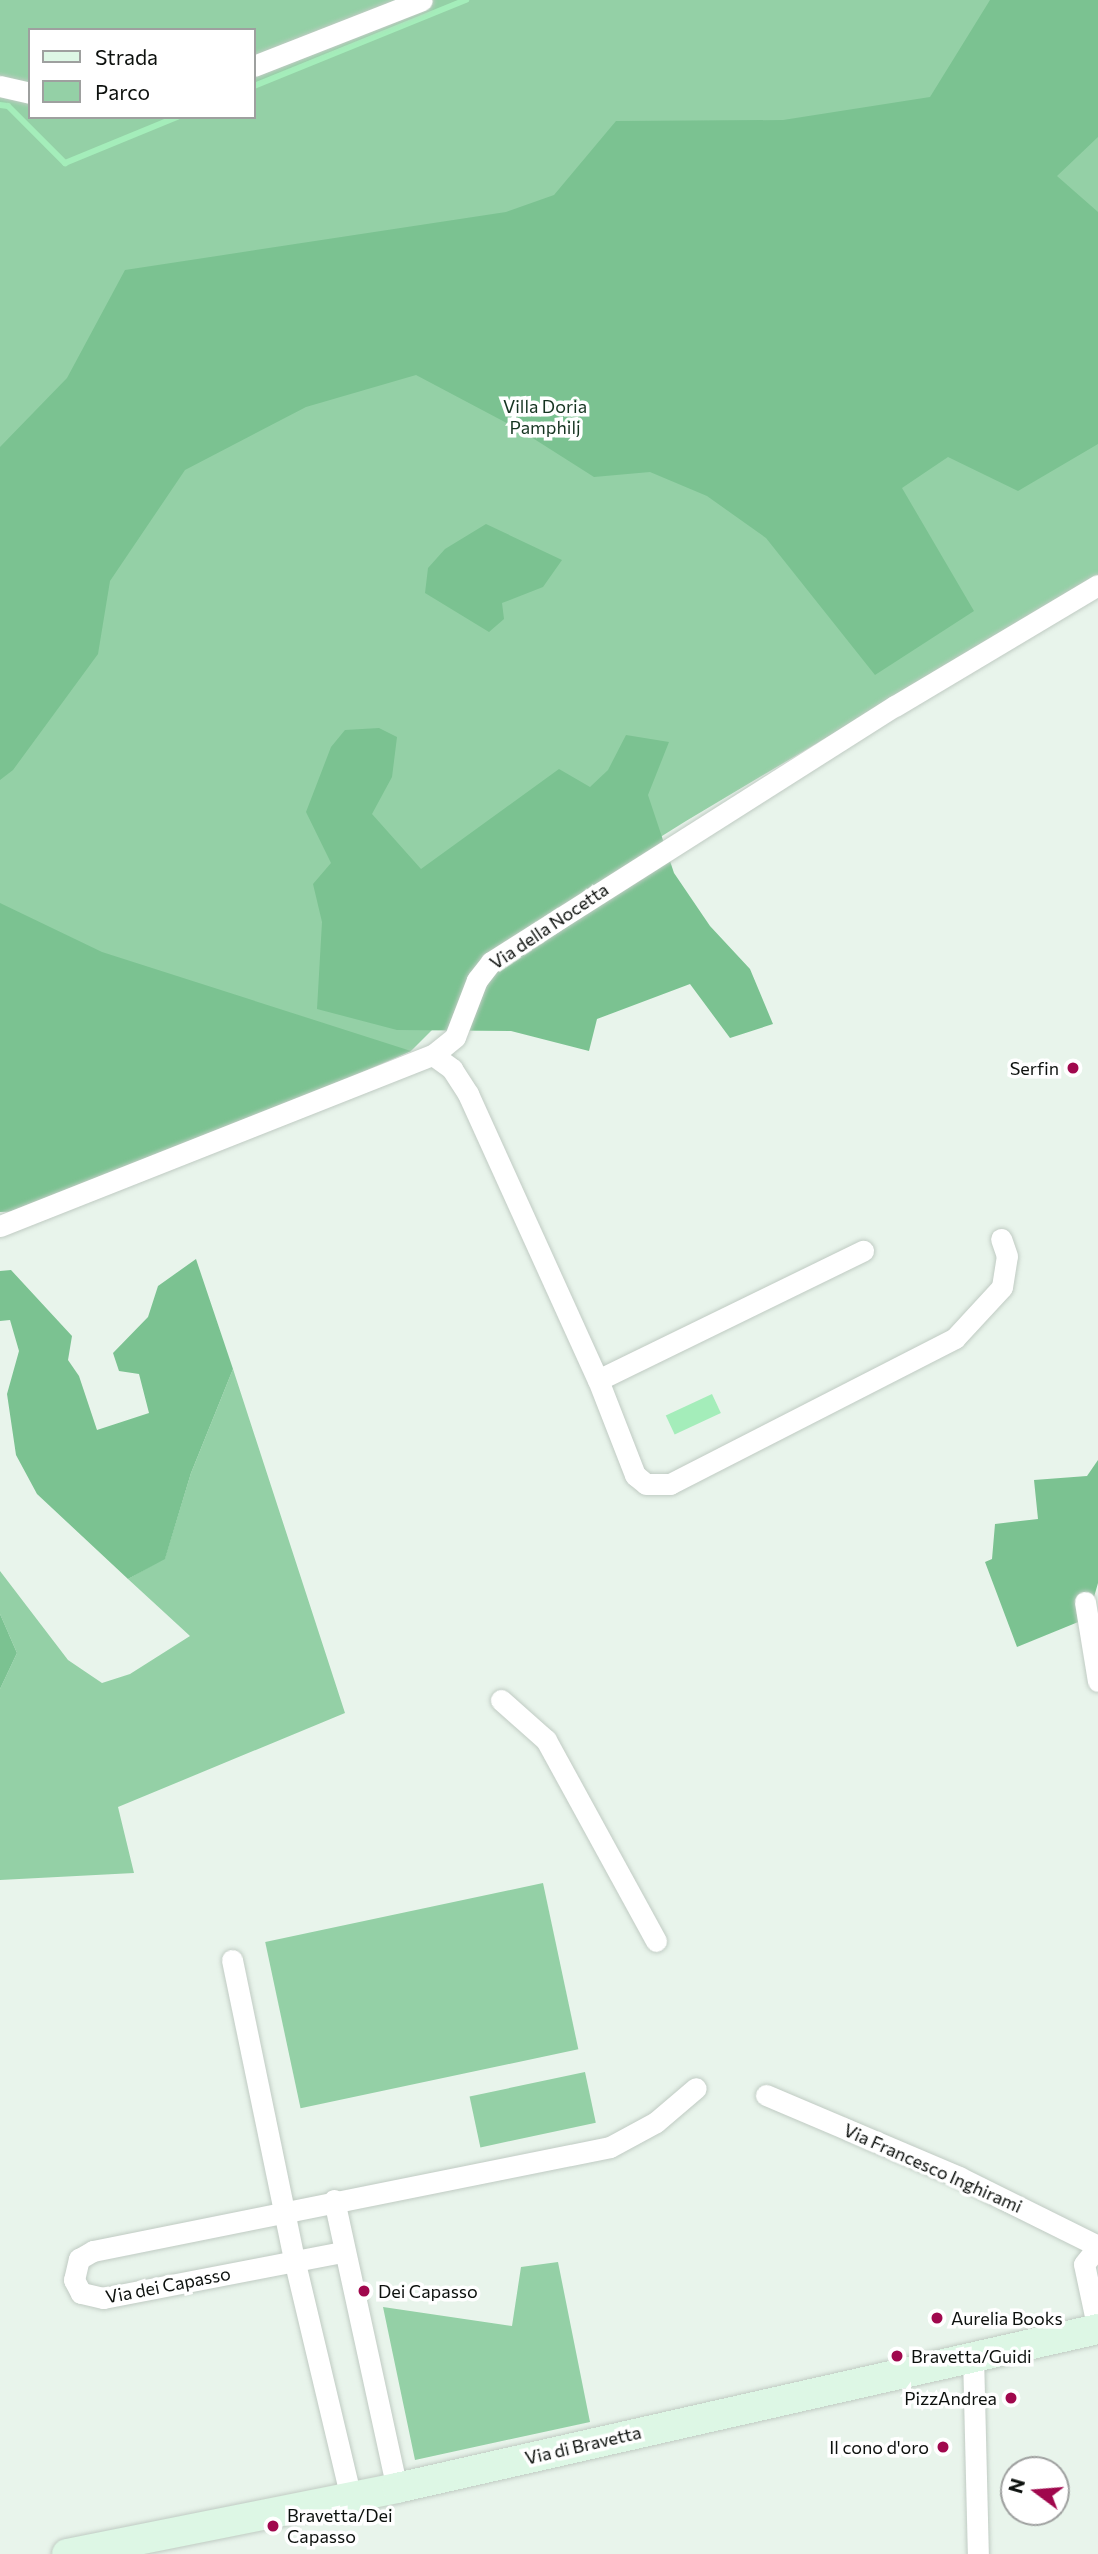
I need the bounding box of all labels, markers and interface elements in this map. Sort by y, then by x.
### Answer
legend [28,28,256,119]
text: Strada [95,44,158,69]
text: Parco [95,79,150,104]
park label: Villa Doria Pamphilj [503,396,587,438]
street label: Via della Nocetta [486,878,612,974]
place label: Serfin [1010,1057,1059,1079]
marker: Serfin [1065,1060,1081,1076]
street label: Via Francesco Inghirami [840,2119,1026,2217]
street label: Via dei Capasso [104,2262,232,2308]
place label: Dei Capasso [378,2280,478,2302]
marker: Dei Capasso [356,2283,372,2299]
place label: Aurelia Books [951,2307,1063,2329]
marker: Aurelia Books [929,2310,945,2326]
place label: Bravetta/Guidi [911,2345,1032,2367]
marker: Bravetta/Guidi [889,2348,905,2364]
place label: PizzAndrea [904,2387,997,2409]
marker: PizzAndrea [1003,2390,1019,2406]
street label: Via di Bravetta [523,2421,643,2469]
place label: Il cono d'oro [829,2436,929,2458]
marker: Il cono d'oro [935,2439,951,2455]
north arrow [1000,2456,1070,2526]
text: N [1003,2476,1029,2496]
place label: Bravetta/Dei Capasso [287,2505,393,2548]
marker: Bravetta/Dei Capasso [265,2518,281,2534]

